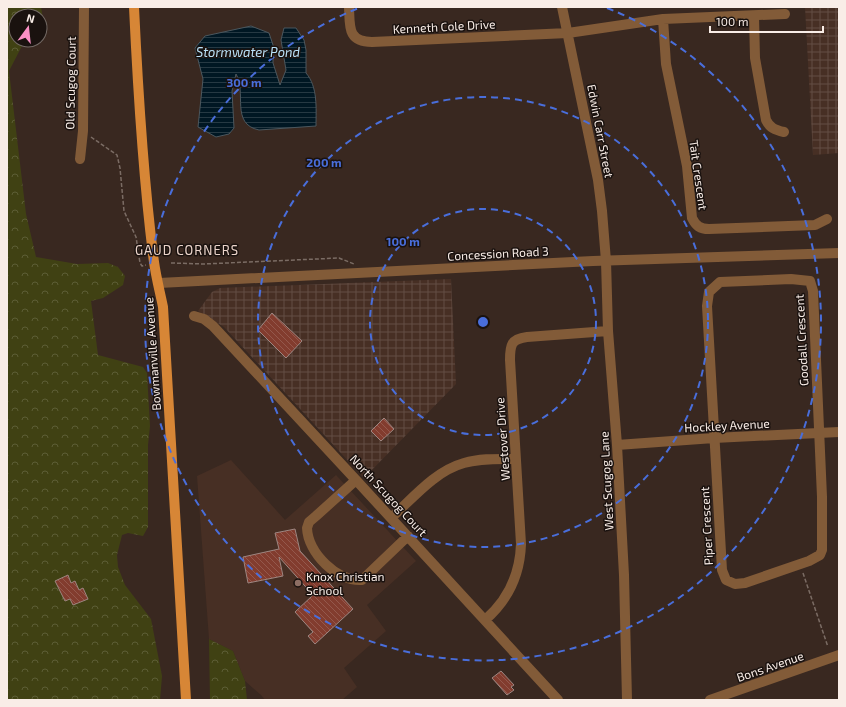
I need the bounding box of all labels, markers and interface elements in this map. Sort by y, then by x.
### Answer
north arrow [8,8,48,48]
scale bar [710,8,823,34]
text: N [25,11,36,25]
text: 100 m [716,14,748,28]
street label: Kenneth Cole Drive [392,16,496,36]
street label: Old Scugog Court [62,36,78,130]
water label: Stormwater Pond [196,44,301,60]
text: 300 m [226,75,262,89]
street label: Edwin Carr Street [585,83,617,179]
street label: Tait Crescent [687,139,711,211]
text: 200 m [306,155,342,169]
text: 100 m [386,234,420,248]
district label: GAUD CORNERS [135,242,239,258]
street label: Concession Road 3 [447,243,549,263]
street label: Goodall Crescent [792,293,810,386]
street label: Bowmanville Avenue [141,297,163,411]
centre of rings [476,315,490,329]
street label: Westover Drive [492,397,512,481]
street label: Hockley Avenue [684,416,770,434]
street label: West Scugog Lane [596,431,616,531]
street label: North Scugog Court [348,451,431,539]
street label: Piper Crescent [697,486,715,566]
place label: Knox Christian School [306,569,385,597]
marker: Knox Christian School [293,578,303,588]
street label: Bons Avenue [735,648,805,684]

